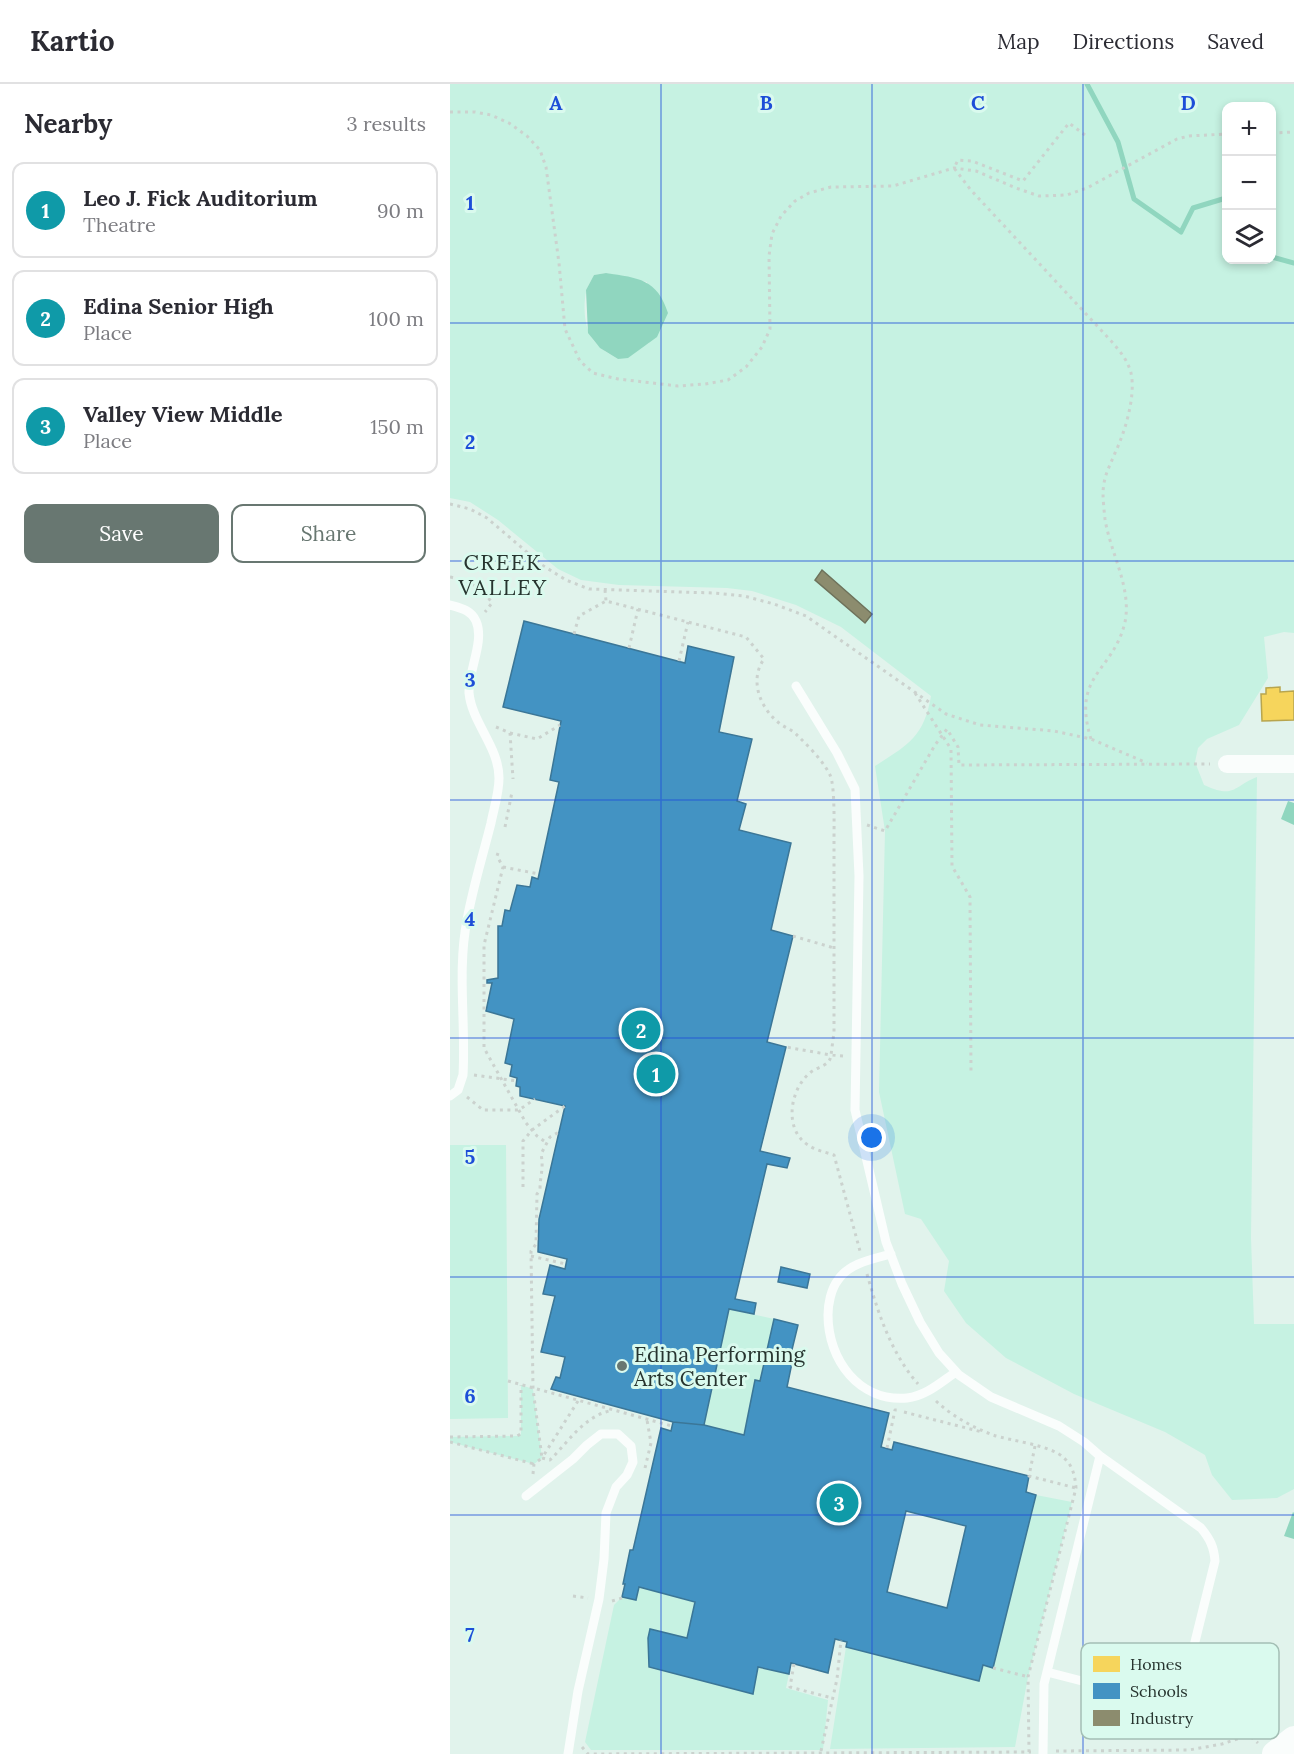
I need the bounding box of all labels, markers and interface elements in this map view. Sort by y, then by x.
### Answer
text: Kartio [30,23,114,59]
text: Map [997,28,1040,55]
text: Directions [1073,28,1174,55]
text: Saved [1207,28,1264,55]
text: A [549,90,563,115]
text: B [759,90,773,115]
text: C [971,90,985,115]
text: D [1180,90,1196,115]
map controls [1222,102,1276,264]
button: + [1222,102,1276,156]
text: Nearby [24,107,112,140]
text: 3 results [347,111,426,136]
button: − [1222,156,1276,210]
text: Leo J. Fick Auditorium [83,184,318,212]
text: 1 [466,190,474,215]
text: 1 [41,198,50,223]
text: 90 m [377,198,424,223]
button: layers [1222,210,1276,264]
text: Theatre [83,212,156,237]
text: Edina Senior High [83,292,274,320]
text: 2 [40,306,51,331]
text: 100 m [369,306,424,331]
text: Place [83,320,132,345]
text: Valley View Middle [83,400,283,428]
text: 3 [40,414,51,439]
text: 150 m [370,414,424,439]
text: Place [83,428,132,453]
text: 2 [465,429,475,454]
button: Save [24,504,219,563]
button: Share [231,504,426,563]
district label: CREEK VALLEY [457,548,548,601]
text: 3 [464,667,476,692]
text: 4 [465,906,476,931]
pin: 2 [622,1008,660,1052]
pin: 1 [636,1052,676,1096]
your location [857,1123,886,1152]
text: 5 [465,1144,476,1169]
place label: Edina Performing Arts Center [633,1341,805,1392]
marker: Edina Performing Arts Center [615,1359,629,1373]
text: 6 [464,1383,476,1408]
pin: 3 [820,1480,858,1526]
text: 7 [465,1622,475,1647]
legend [1081,1643,1279,1739]
text: Homes [1130,1654,1182,1674]
text: Schools [1130,1681,1188,1701]
text: Industry [1130,1708,1194,1728]

